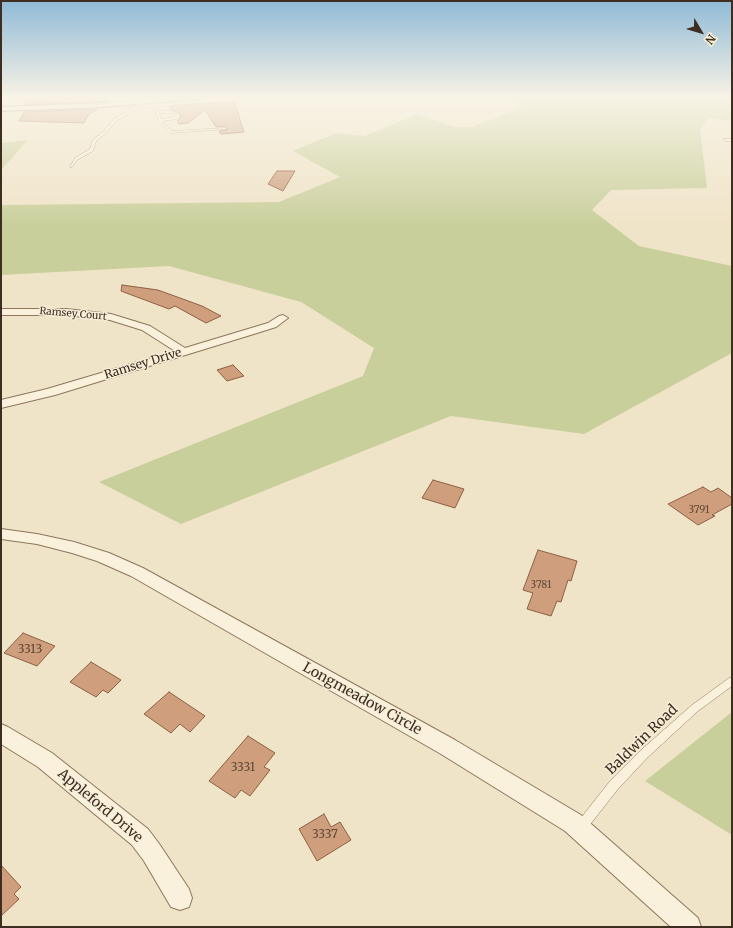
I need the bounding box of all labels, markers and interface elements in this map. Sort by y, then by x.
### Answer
north arrow [681,12,721,52]
text: N [702,32,719,47]
street label: Ramsey Court [39,305,107,323]
street label: Ramsey Drive [103,345,183,383]
house number: 3791 [688,504,710,516]
house number: 3781 [531,579,551,591]
house number: 3313 [18,643,42,657]
street label: Longmeadow Circle [300,659,424,739]
street label: Baldwin Road [603,702,681,778]
house number: 3331 [231,761,255,775]
street label: Appleford Drive [54,766,146,846]
house number: 3337 [312,828,338,842]

